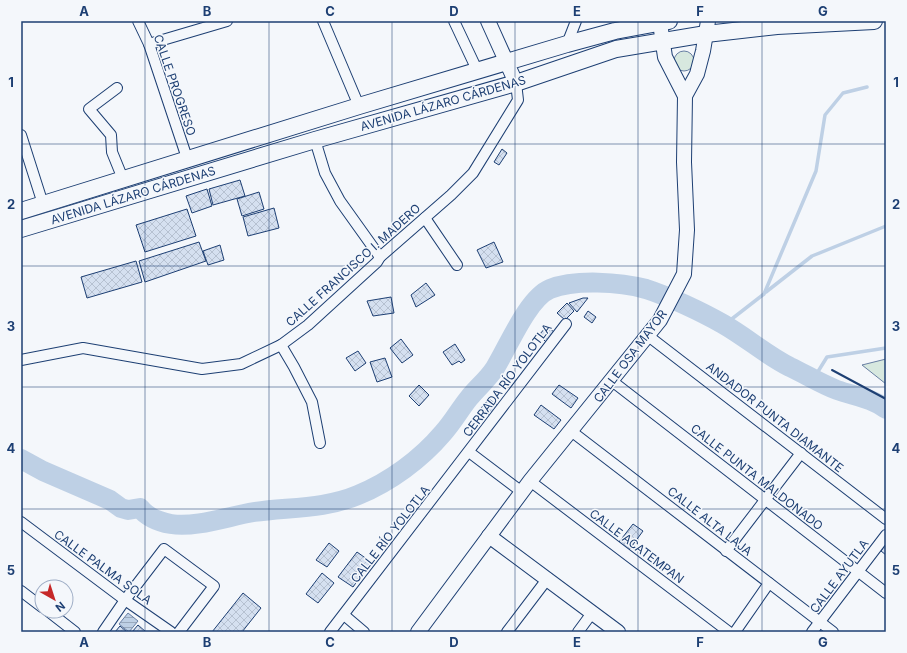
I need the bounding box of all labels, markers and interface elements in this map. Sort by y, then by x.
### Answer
text: A [79,3,89,19]
text: B [203,3,212,19]
text: C [325,3,335,19]
text: D [449,3,459,19]
text: E [573,3,581,19]
text: F [696,3,704,19]
text: G [818,3,828,19]
street label: CALLE PROGRESO [151,32,199,138]
street label: AVENIDA LÁZARO CÁRDENAS [358,72,528,134]
text: 1 [8,74,14,90]
text: 1 [893,74,899,90]
street label: AVENIDA LÁZARO CÁRDENAS [49,163,218,227]
text: 2 [7,196,15,212]
text: 2 [892,196,900,212]
street label: CALLE FRANCISCO I. MADERO [283,201,423,329]
street label: CALLE OSA MAYOR [590,306,670,405]
text: 3 [7,318,15,334]
text: 3 [892,318,900,334]
street label: CERRADA RÍO YOLOTLA [459,320,555,440]
street label: ANDADOR PUNTA DIAMANTE [703,359,847,475]
street label: CALLE PUNTA MALDONADO [688,421,826,533]
text: 4 [7,440,16,456]
text: 4 [892,440,901,456]
street label: CALLE RÍO YOLOTLA [347,482,433,586]
street label: CALLE ALTA LAJA [665,483,755,559]
street label: CALLE ACATEMPAN [587,506,687,586]
street label: CALLE PALMA SOLA [51,526,155,608]
street label: CALLE AYUTLA [806,536,872,616]
text: 5 [7,562,15,578]
text: 5 [892,562,900,578]
north arrow [34,579,74,619]
text: N [53,599,68,615]
text: A [79,634,89,650]
text: B [203,634,212,650]
text: C [325,634,335,650]
text: D [449,634,459,650]
text: E [573,634,581,650]
text: F [696,634,704,650]
text: G [818,634,828,650]

